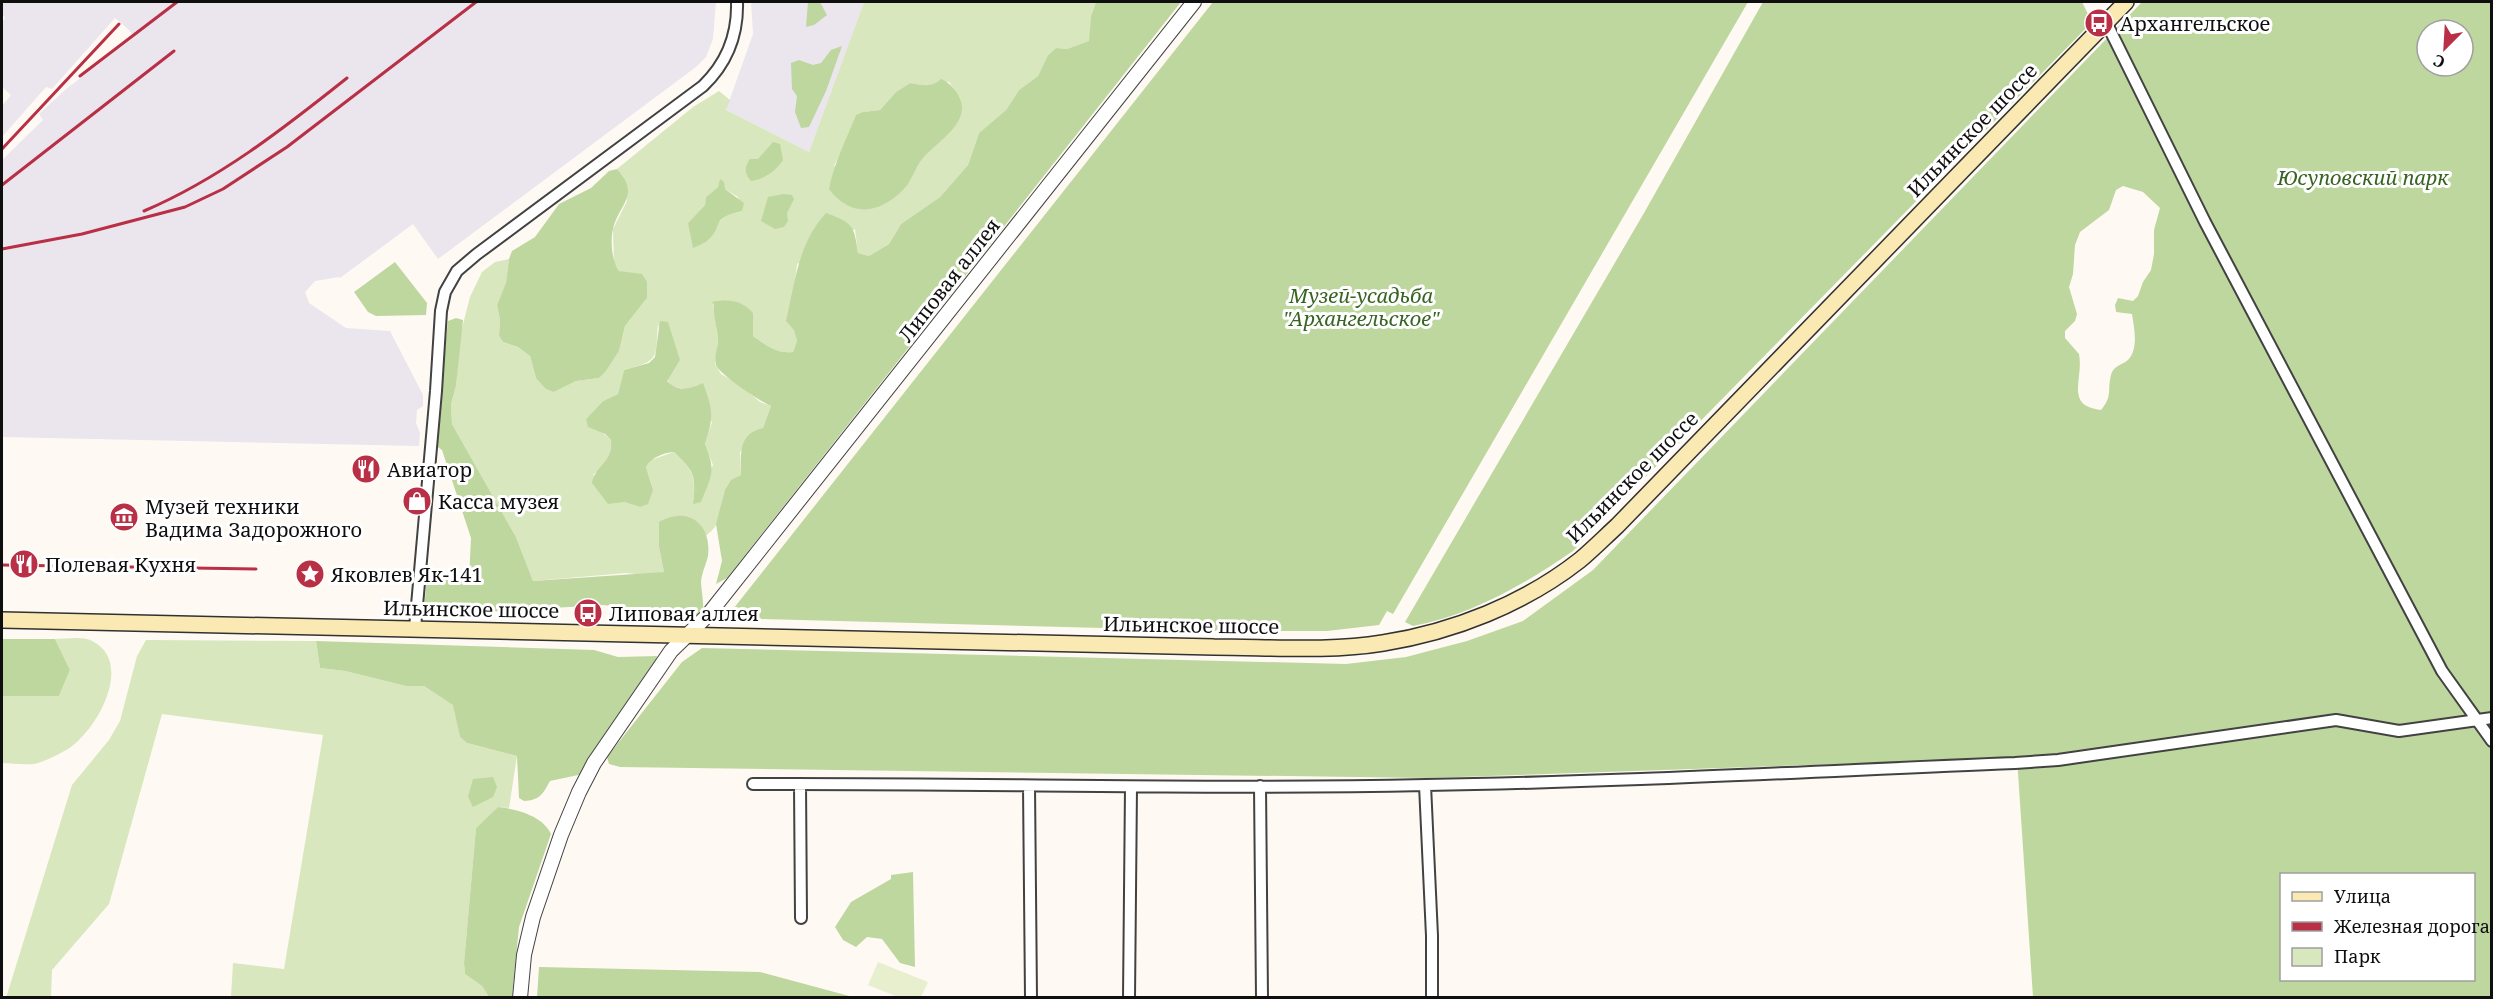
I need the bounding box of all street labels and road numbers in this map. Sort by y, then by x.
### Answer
street label: Ильинское шоссе [1901,57,2043,203]
street label: Липовая аллея [892,213,1006,347]
street label: Ильинское шоссе [1560,405,1704,549]
street label: Ильинское шоссе [383,594,559,624]
street label: Ильинское шоссе [1103,610,1279,640]

